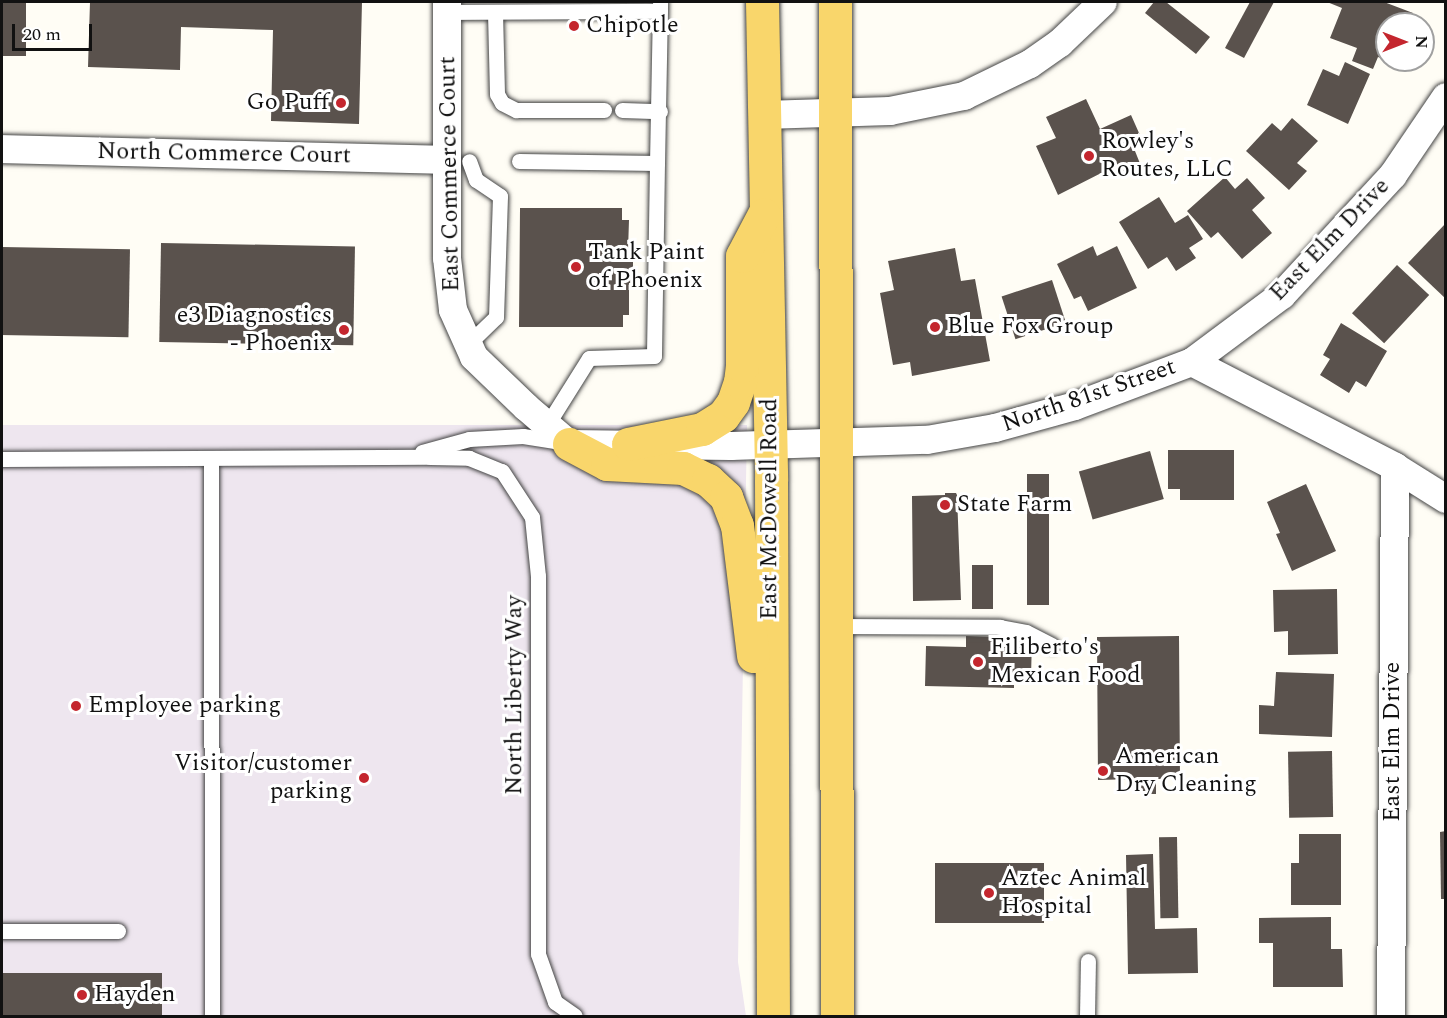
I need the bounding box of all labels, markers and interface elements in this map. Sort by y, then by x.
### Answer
scale bar [15,12,94,50]
place label: Chipotle [586,12,679,40]
north arrow [1375,12,1435,72]
marker: Chipotle [567,19,581,33]
text: 20 m [23,21,61,48]
text: N [1409,35,1433,49]
street label: East Commerce Court [434,56,466,292]
place label: Go Puff [246,89,329,117]
marker: Go Puff [334,96,348,110]
place label: Rowley's Routes, LLC [1101,128,1233,184]
street label: North Commerce Court [97,137,351,171]
marker: Rowley's Routes, LLC [1082,149,1096,163]
street label: East Elm Drive [1264,172,1396,308]
place label: Tank Paint of Phoenix [588,239,705,295]
marker: Tank Paint of Phoenix [569,260,583,274]
place label: e3 Diagnostics - Phoenix [177,302,332,358]
place label: Blue Fox Group [947,313,1113,341]
marker: Blue Fox Group [928,320,942,334]
marker: e3 Diagnostics - Phoenix [337,323,351,337]
street label: North 81st Street [998,353,1180,439]
street label: East McDowell Road [756,398,784,620]
place label: State Farm [957,491,1072,519]
marker: State Farm [938,498,952,512]
street label: North Liberty Way [501,595,529,795]
place label: Filiberto's Mexican Food [990,634,1141,690]
marker: Filiberto's Mexican Food [971,655,985,669]
street label: East Elm Drive [1379,662,1407,822]
place label: Employee parking [88,692,281,720]
marker: Employee parking [69,699,83,713]
place label: American Dry Cleaning [1115,743,1257,799]
place label: Visitor/customer parking [174,750,352,806]
marker: American Dry Cleaning [1096,764,1110,778]
marker: Visitor/customer parking [357,771,371,785]
place label: Aztec Animal Hospital [1001,865,1146,921]
marker: Aztec Animal Hospital [982,886,996,900]
place label: Hayden [94,981,176,1009]
marker: Hayden [75,988,89,1002]

